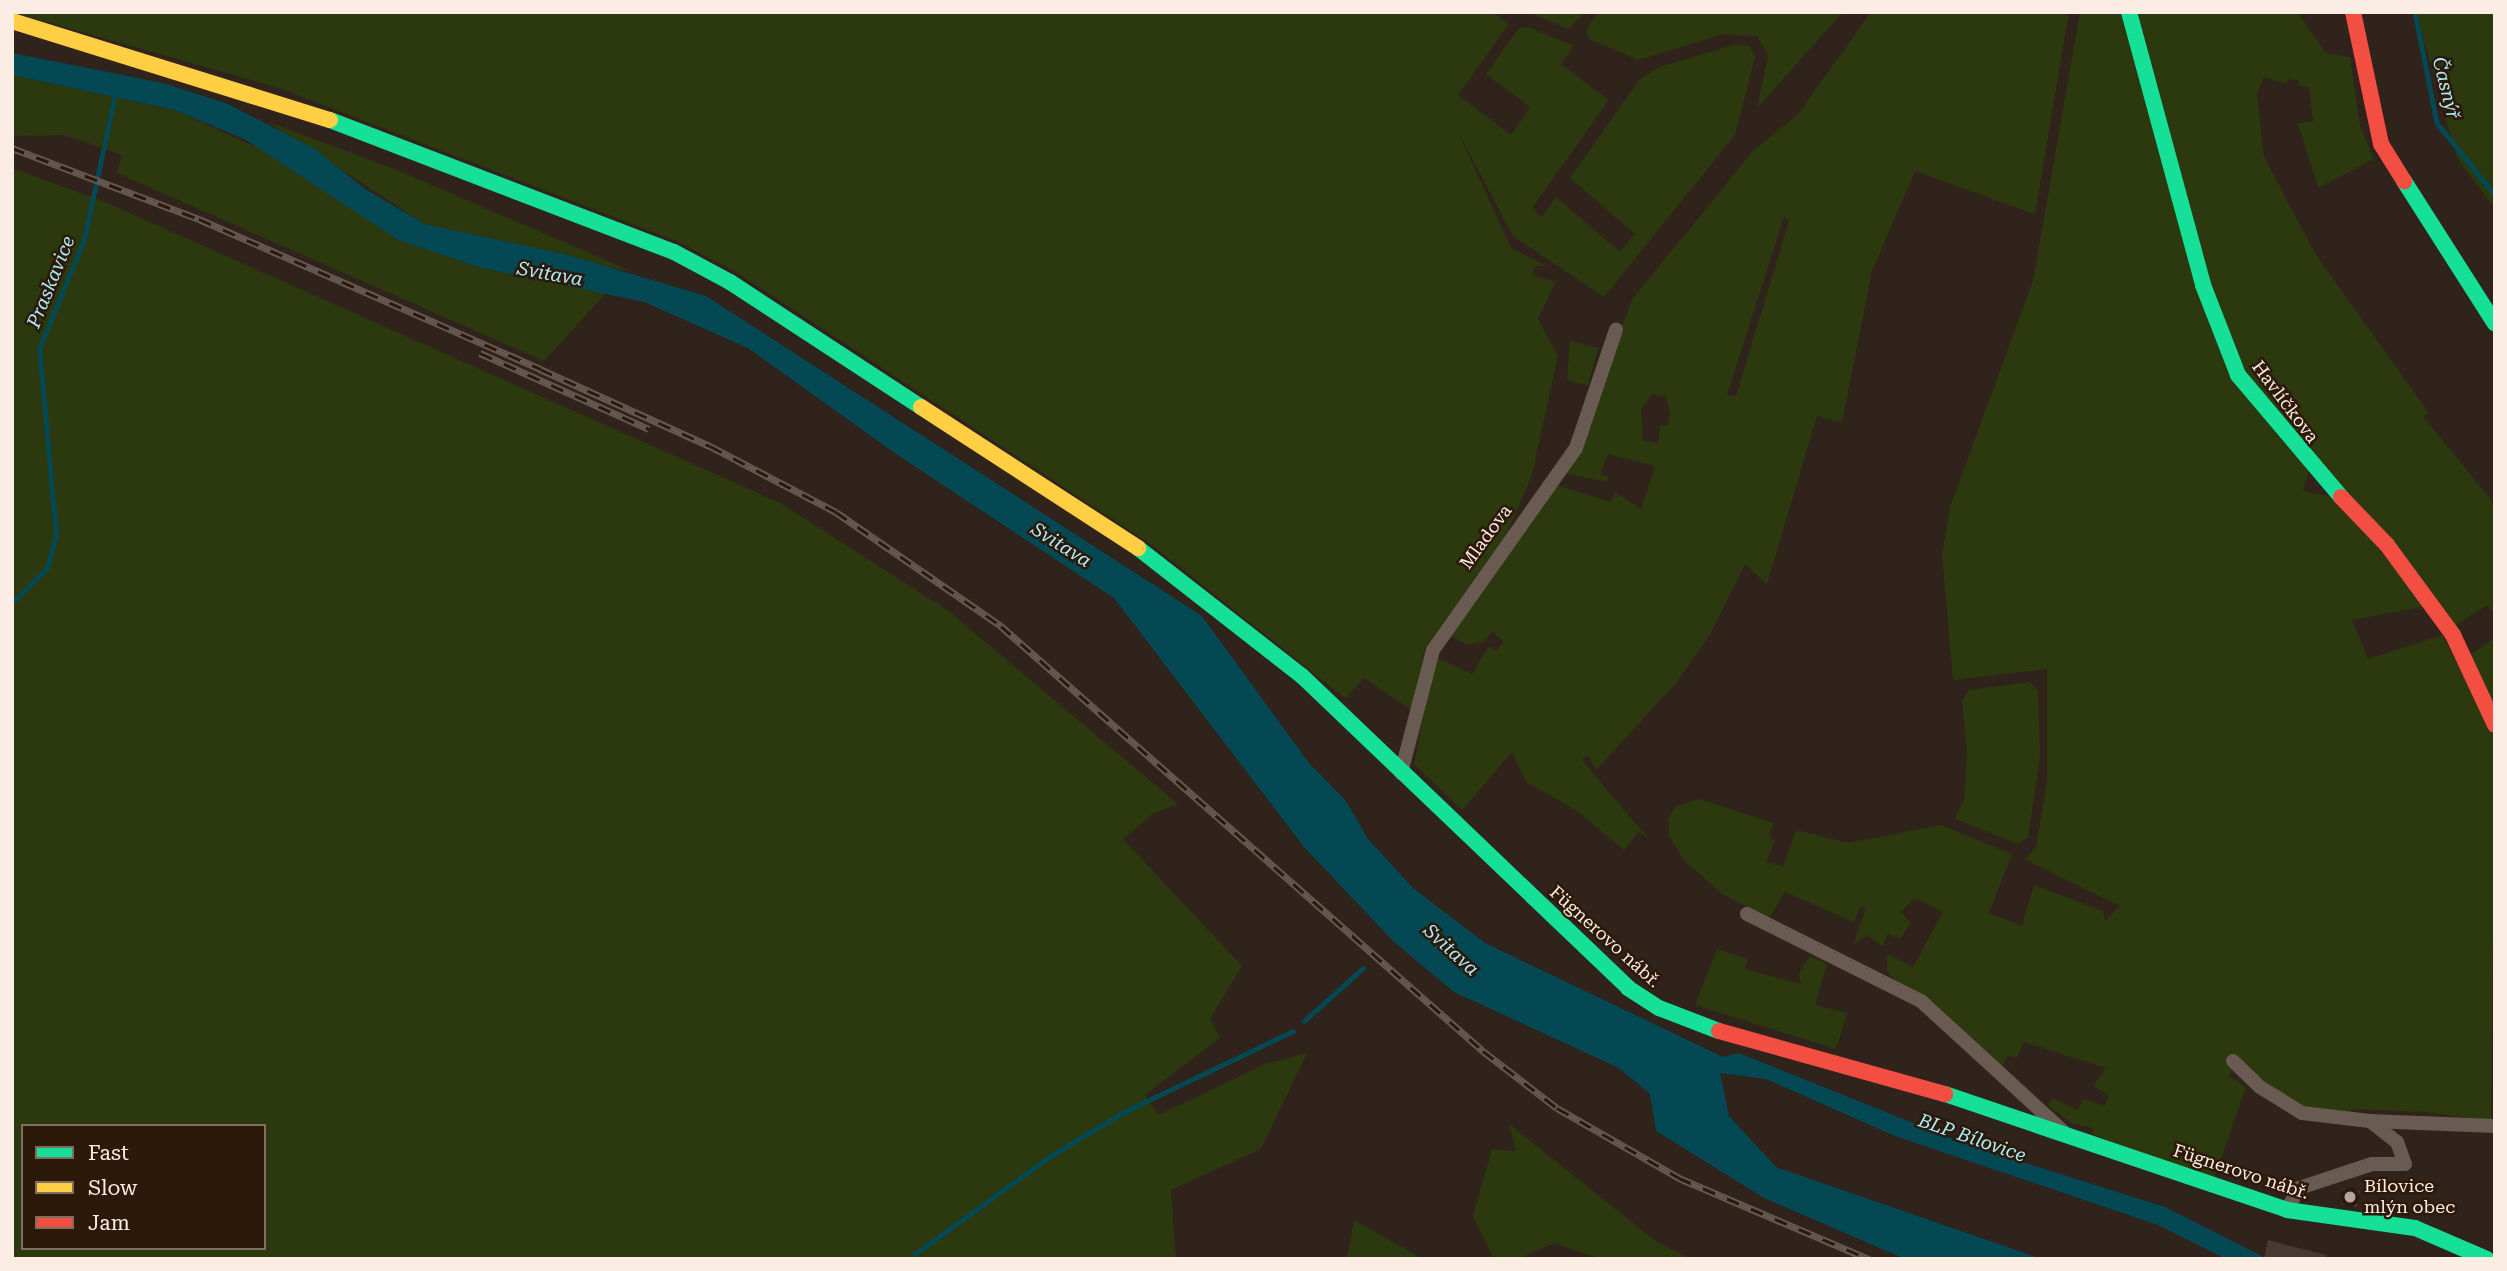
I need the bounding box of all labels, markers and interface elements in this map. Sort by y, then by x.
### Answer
water label: Časnýř [2427,55,2465,121]
water label: Praskavice [22,233,80,331]
water label: Svitava [515,257,585,291]
street label: Havlíčkova [2247,357,2323,447]
street label: Mladova [1455,501,1517,573]
water label: Svitava [1027,518,1095,572]
street label: Fügnerovo nábř. [1545,882,1665,992]
water label: Svitava [1419,919,1483,981]
water label: BLP Bílovice [1915,1109,2029,1167]
legend [21,1124,266,1250]
street label: Fügnerovo nábř. [2170,1140,2312,1204]
text: Fast [88,1141,129,1165]
text: Slow [88,1176,137,1200]
place label: Bílovice mlýn obec [2364,1176,2455,1218]
marker: Bílovice mlýn obec [2342,1189,2358,1205]
text: Jam [88,1211,130,1235]

